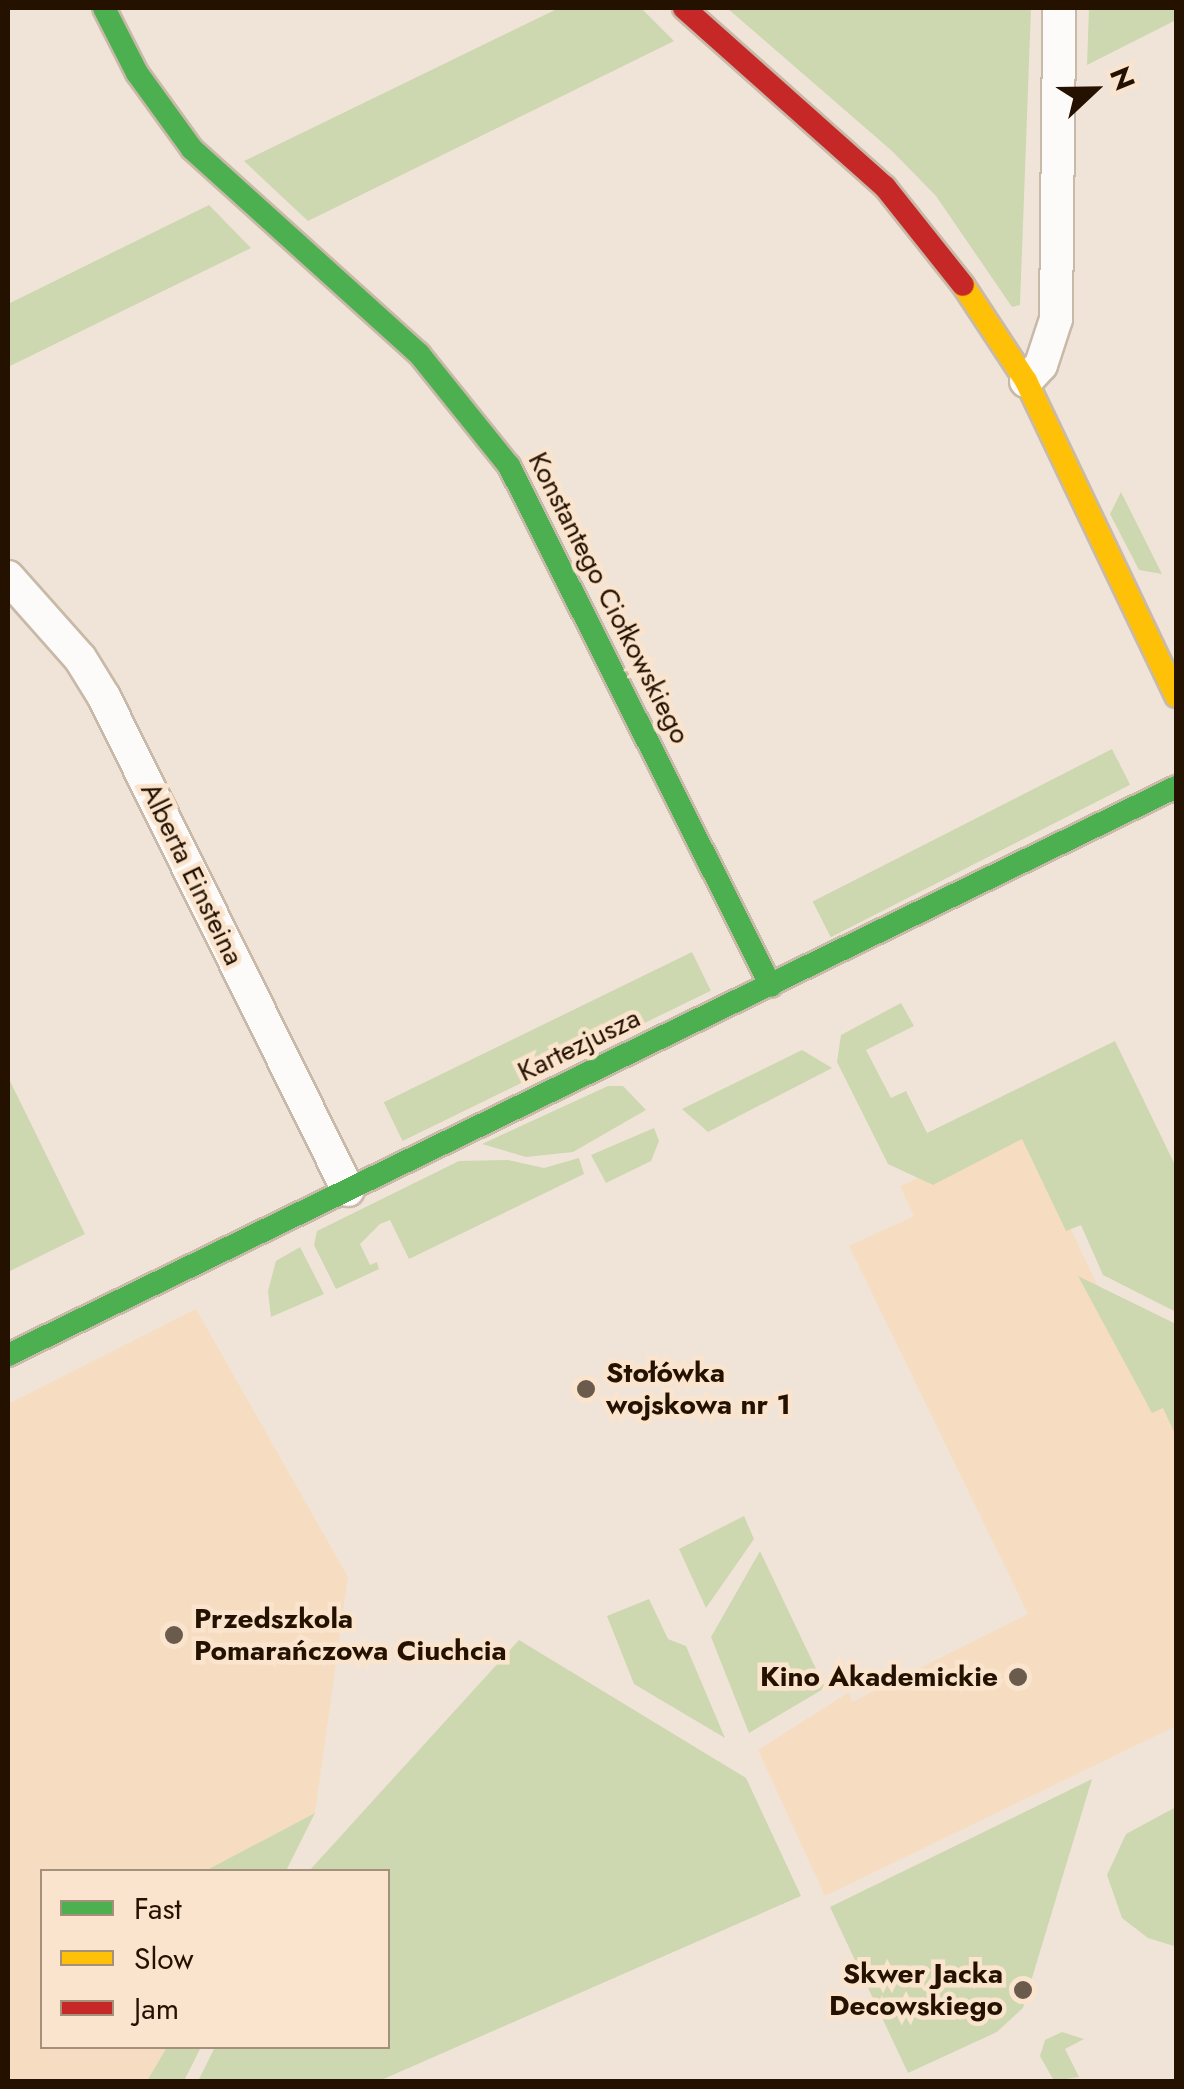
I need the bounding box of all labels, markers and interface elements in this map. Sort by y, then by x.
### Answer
north arrow [1044,40,1144,140]
text: N [1099,61,1145,97]
street label: Konstantego Ciołkowskiego [521,447,697,749]
street label: Alberta Einsteina [133,777,251,971]
street label: Kartezjusza [512,1001,646,1089]
place label: Stołówka wojskowa nr 1 [606,1356,791,1422]
marker: Stołówka wojskowa nr 1 [575,1378,597,1400]
place label: Przedszkola Pomarańczowa Ciuchcia [194,1602,507,1668]
marker: Przedszkola Pomarańczowa Ciuchcia [163,1624,185,1646]
place label: Kino Akademickie [760,1660,998,1694]
marker: Kino Akademickie [1007,1666,1029,1688]
legend [40,1869,390,2049]
text: Fast [134,1887,182,1930]
text: Slow [134,1937,194,1980]
place label: Skwer Jacka Decowskiego [829,1957,1003,2023]
marker: Skwer Jacka Decowskiego [1012,1979,1034,2001]
text: Jam [134,1987,179,2030]

